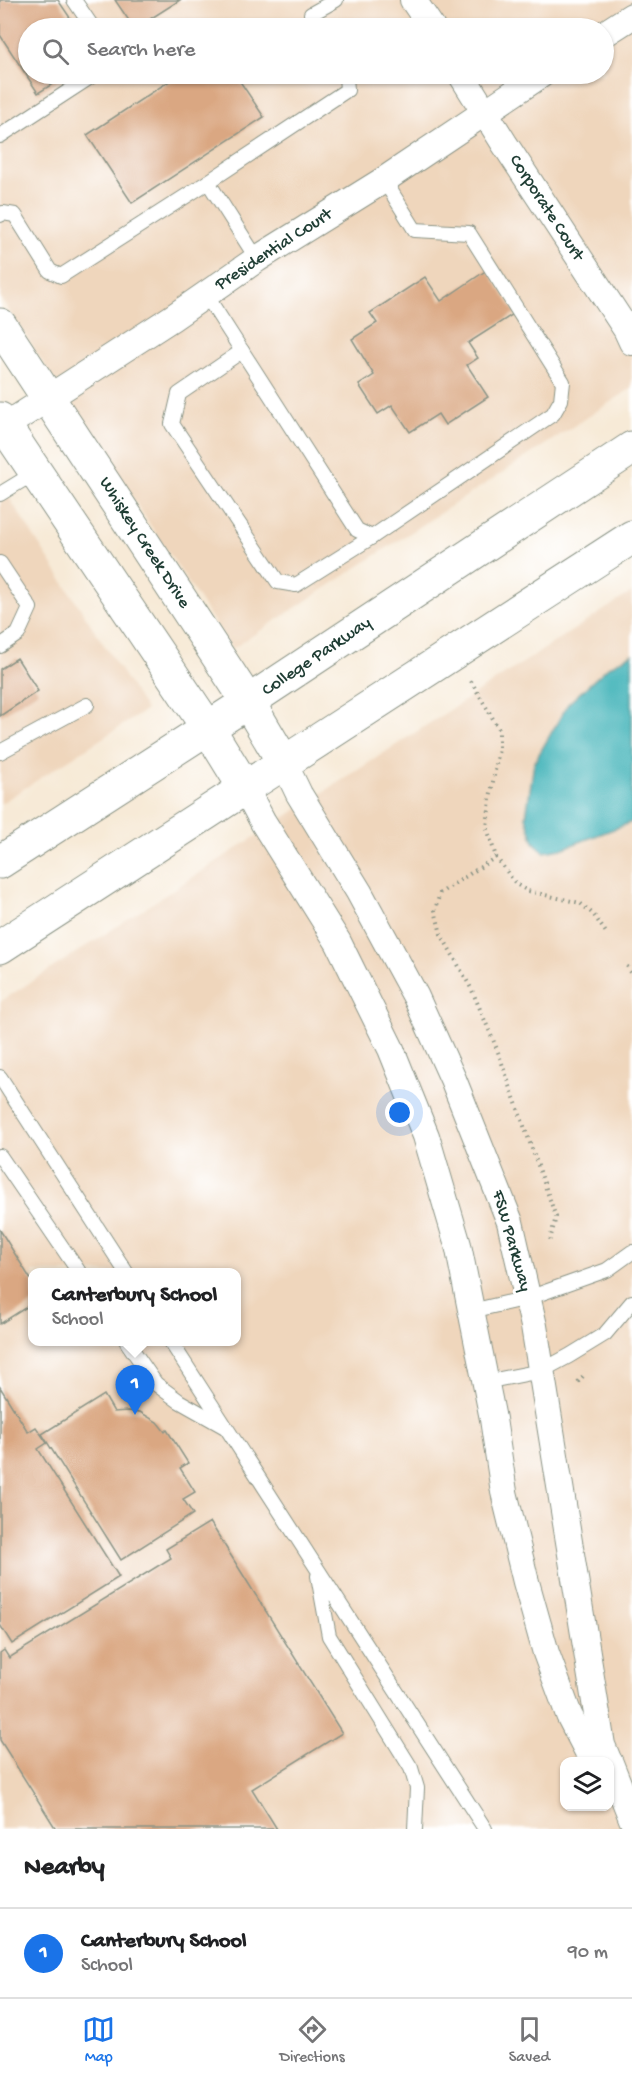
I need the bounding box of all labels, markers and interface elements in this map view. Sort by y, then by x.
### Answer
search box [18,18,614,84]
icon: search [39,35,72,68]
text: Search here [87,38,195,64]
street label: Corporate Court [504,151,589,266]
street label: Presidential Court [211,203,338,296]
street label: Whiskey Creek Drive [94,473,195,613]
street label: College Parkway [258,613,376,701]
your location [385,1098,414,1127]
street label: FSW Parkway [486,1187,535,1294]
popup [28,1268,241,1346]
text: Canterbury School [52,1283,217,1309]
text: School [52,1309,104,1332]
pin: 1 [116,1366,154,1415]
map controls [560,1757,614,1811]
button: layers [560,1757,614,1811]
text: Nearby [24,1853,105,1884]
text: Canterbury School [81,1929,247,1955]
text: 1 [39,1942,48,1965]
text: 90 m [568,1942,608,1965]
text: School [81,1955,133,1978]
tab: Map [82,2013,115,2068]
tab: Directions [279,2013,345,2068]
tab: Saved [509,2013,550,2068]

